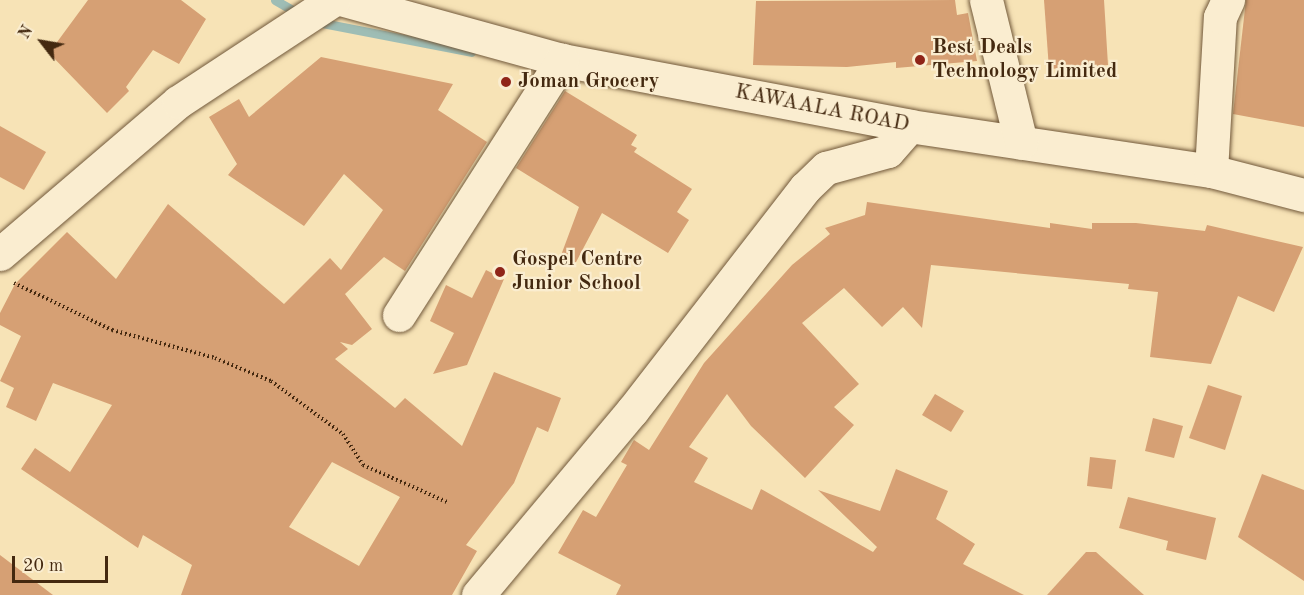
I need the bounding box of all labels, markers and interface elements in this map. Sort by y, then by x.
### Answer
north arrow [12,12,72,72]
text: N [17,23,37,42]
place label: Best Deals Technology Limited [932,35,1117,85]
marker: Best Deals Technology Limited [913,53,927,67]
place label: Joman Grocery [518,69,660,95]
marker: Joman Grocery [499,75,513,89]
street label: KAWAALA ROAD [733,80,911,138]
place label: Gospel Centre Junior School [512,247,643,297]
marker: Gospel Centre Junior School [493,265,507,279]
scale bar [15,544,111,582]
text: 20 m [23,557,63,575]

